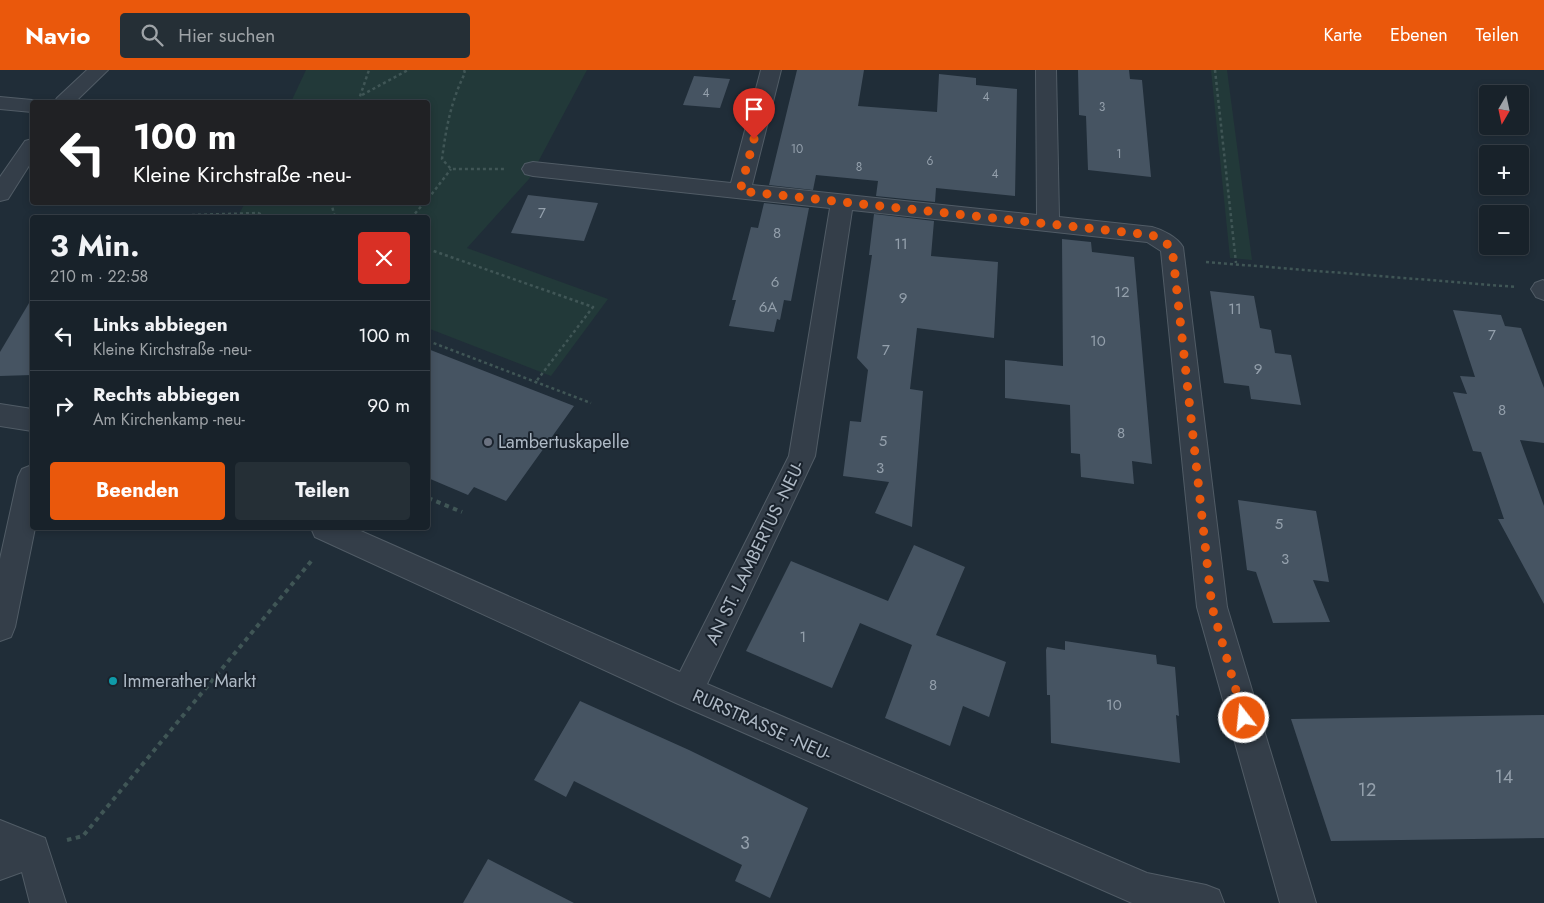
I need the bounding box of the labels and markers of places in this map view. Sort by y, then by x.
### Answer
pin [733,88,775,139]
place label: Lambertuskapelle [498,429,629,455]
marker: Lambertuskapelle [482,436,494,448]
place label: Immerather Markt [123,668,257,694]
marker: Immerather Markt [107,675,119,687]

